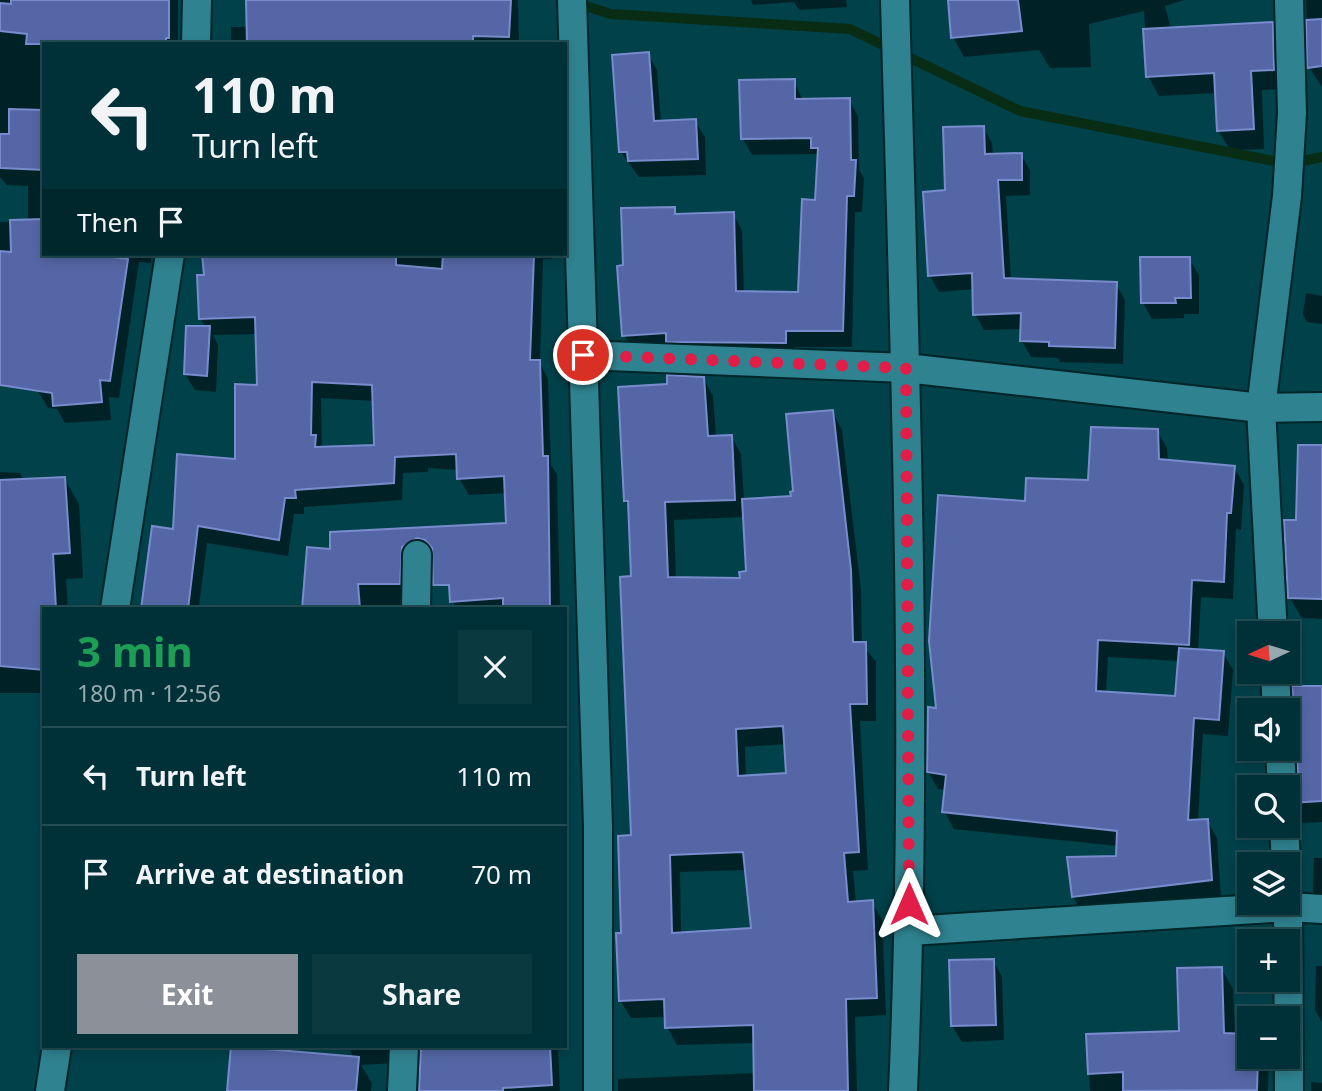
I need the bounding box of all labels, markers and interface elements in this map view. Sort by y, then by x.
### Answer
text: 110 m [192,61,337,127]
icon: left [77,70,168,161]
text: Turn left [192,124,318,167]
icon: arrive [152,203,190,241]
text: Then [77,204,138,240]
pin [553,325,613,385]
icon: arrive [564,336,602,374]
north arrow [1237,621,1300,684]
map controls [1237,621,1300,1069]
text: 3 min [77,622,193,679]
button: close [458,630,532,704]
text: 180 m · 12:56 [77,677,221,709]
button: sound [1237,698,1300,761]
icon: left [77,757,115,795]
text: Turn left [136,758,247,794]
text: 110 m [456,758,532,794]
button: search [1237,775,1300,838]
button: layers [1237,852,1300,915]
icon: arrive [77,855,115,893]
text: Arrive at destination [136,856,405,892]
text: 70 m [471,856,532,892]
position arrow [872,867,946,941]
button: + [1237,929,1300,992]
button: Exit [77,954,298,1034]
button: Share [312,954,532,1034]
button: − [1237,1006,1300,1069]

